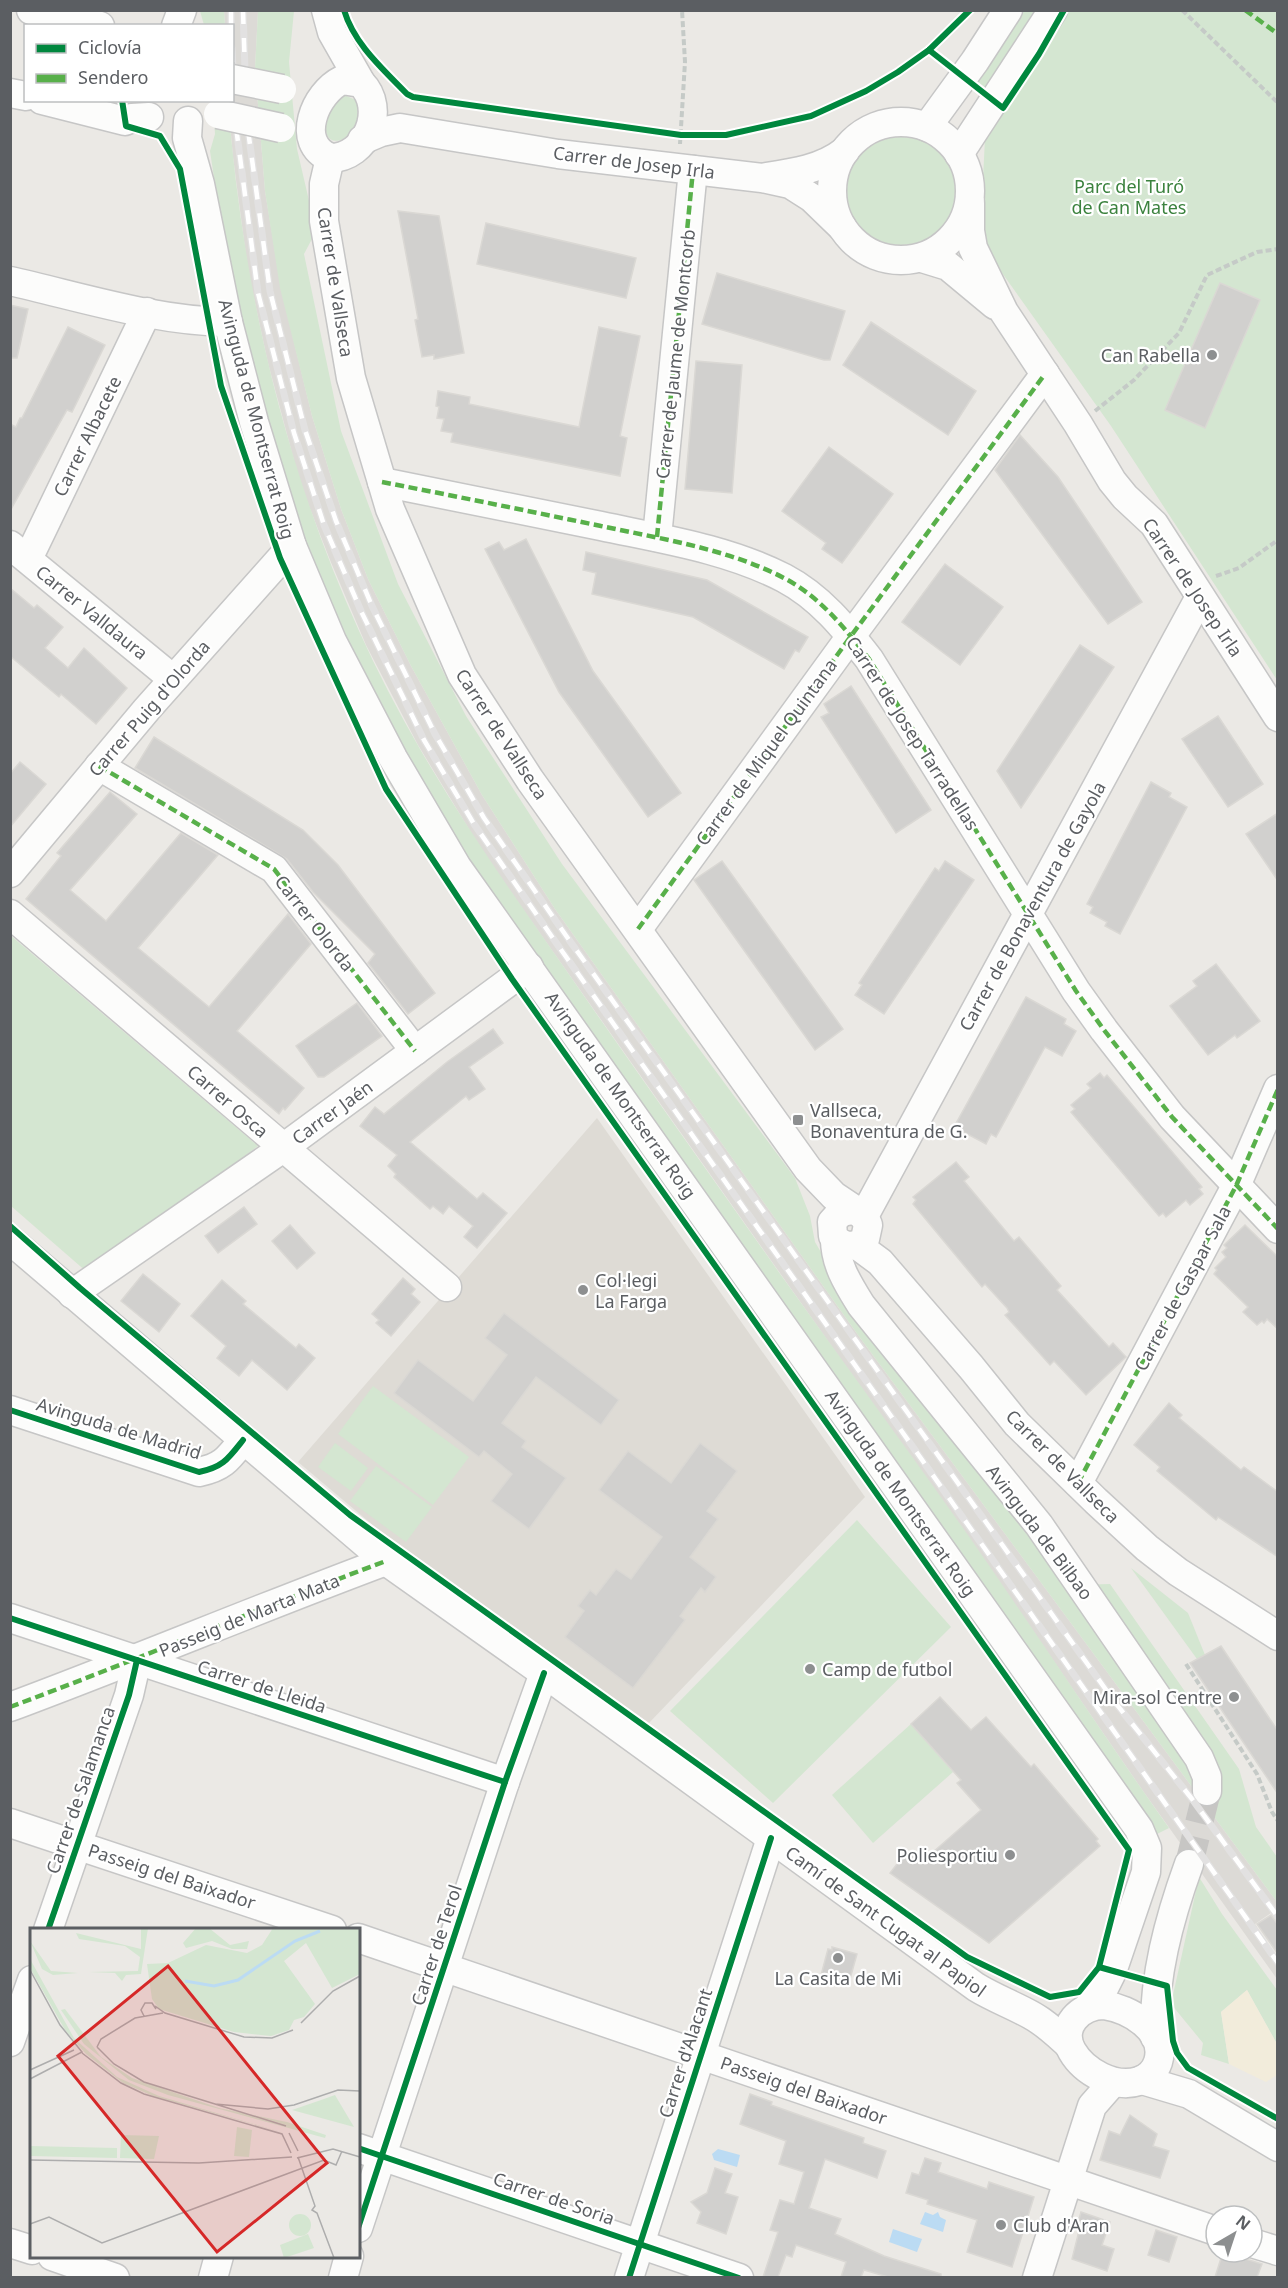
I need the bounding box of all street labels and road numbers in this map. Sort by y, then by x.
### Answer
street label: Carrer de Josep Irla [552,140,716,184]
street label: Carrer de Vallseca [312,205,360,359]
street label: Carrer de Jaume de Montcorb [650,228,700,480]
street label: Avinguda de Montserrat Roig [213,296,301,542]
street label: Carrer Albacete [47,372,127,500]
street label: Carrer de Josep Irla [1138,513,1248,661]
street label: Carrer Valldaura [31,559,153,665]
street label: Carrer de Josep Tarradellas [841,631,985,835]
street label: Carrer Puig d'Olorda [83,635,215,781]
street label: Carrer de Miquel Quintana [690,654,842,850]
street label: Carrer de Vallseca [451,664,553,804]
street label: Carrer de Bonaventura de Gayola [953,777,1111,1035]
street label: Carrer Olorda [270,870,360,976]
street label: Avinguda de Montserrat Roig [540,987,702,1203]
street label: Carrer Osca [183,1059,273,1143]
street label: Carrer Jaén [287,1075,377,1149]
street label: Carrer de Gaspar Sala [1128,1201,1236,1375]
street label: Avinguda de Montserrat Roig [820,1385,982,1601]
street label: Avinguda de Madrid [34,1392,204,1464]
street label: Carrer de Vallseca [1001,1404,1125,1528]
street label: Avinguda de Bilbao [981,1460,1099,1604]
street label: Passeig de Marta Mata [155,1568,343,1662]
street label: Carrer de Lleida [194,1654,330,1718]
street label: Carrer de Salamanca [40,1703,120,1877]
street label: Passeig del Baixador [85,1838,259,1915]
street label: Camí de Sant Cugat al Papiol [781,1840,991,2002]
street label: Carrer de Terol [405,1882,467,2008]
street label: Carrer d'Alacant [653,1985,717,2121]
street label: Passeig del Baixador [717,2050,891,2130]
street label: Carrer de Soria [490,2166,618,2230]

